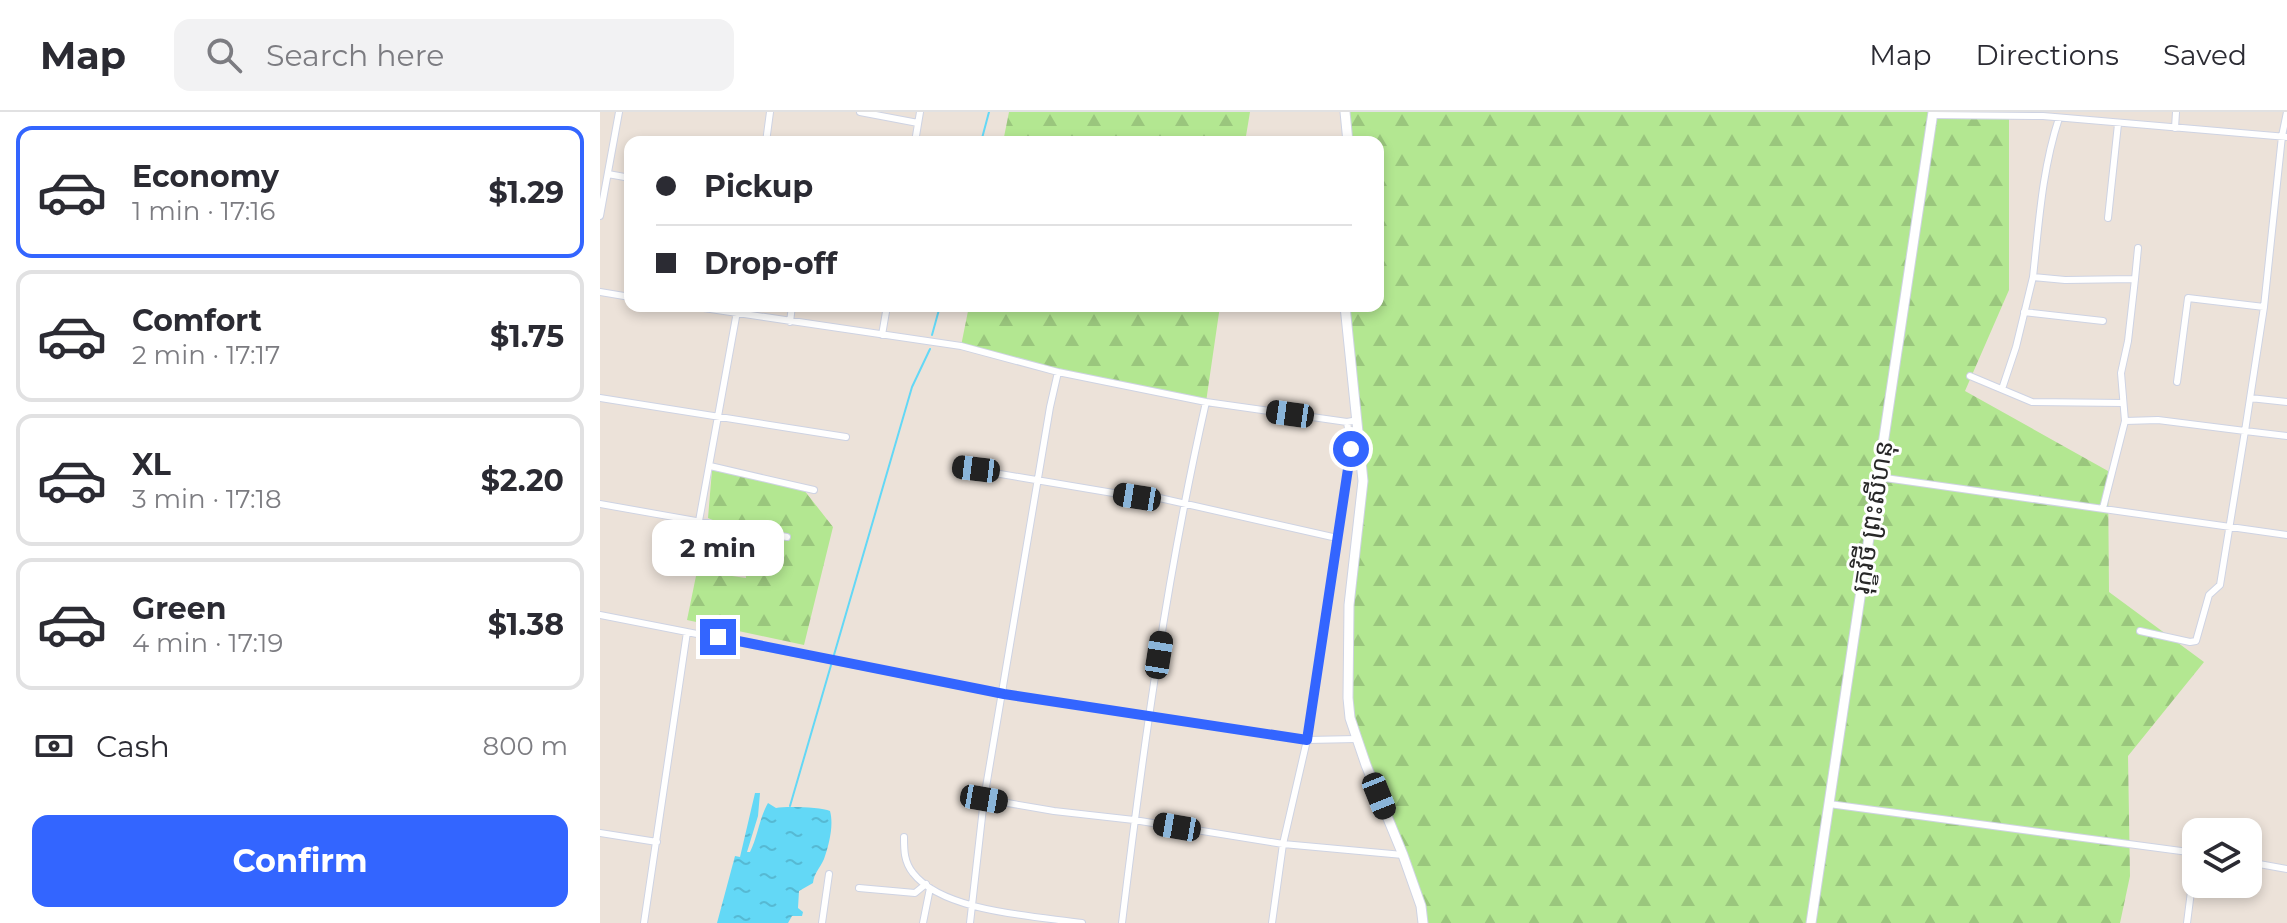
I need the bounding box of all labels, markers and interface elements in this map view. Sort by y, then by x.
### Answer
search box [174,19,734,91]
text: Map [40,32,126,79]
icon: search [202,33,246,77]
text: Search here [266,37,444,74]
text: Map [1869,38,1931,72]
text: Directions [1975,38,2119,72]
text: Saved [2163,38,2247,72]
icon: car [36,156,108,228]
text: Economy [132,158,279,195]
text: Pickup [704,168,813,205]
text: $1.29 [488,174,564,211]
text: 1 min · 17:16 [132,195,275,227]
text: Drop-off [704,245,837,282]
icon: car [36,300,108,372]
text: Comfort [132,302,262,339]
text: $1.75 [490,318,564,355]
text: 2 min · 17:17 [132,339,280,371]
car [1265,399,1315,429]
route start [1333,431,1369,467]
street label: រុក្ខវិថី ព្រះសីហនុ [1844,438,1901,596]
icon: car [36,444,108,516]
text: XL [132,446,171,483]
car [951,454,1001,484]
text: $2.20 [481,462,564,499]
car [1111,481,1163,513]
text: 3 min · 17:18 [132,483,281,515]
callout: 2 min [652,521,784,577]
text: 2 min [680,532,756,564]
icon: car [36,588,108,660]
text: Green [132,590,226,627]
text: $1.38 [488,606,564,643]
route end [700,619,736,655]
text: 4 min · 17:19 [132,627,283,659]
car [1143,629,1175,681]
icon: cash [32,724,76,768]
text: Cash [96,728,170,765]
text: 800 m [483,730,568,762]
car [1359,769,1399,823]
car [958,783,1010,815]
car [1151,811,1203,843]
button: Confirm [32,815,568,907]
map controls [2182,818,2262,898]
button: layers [2182,818,2262,898]

